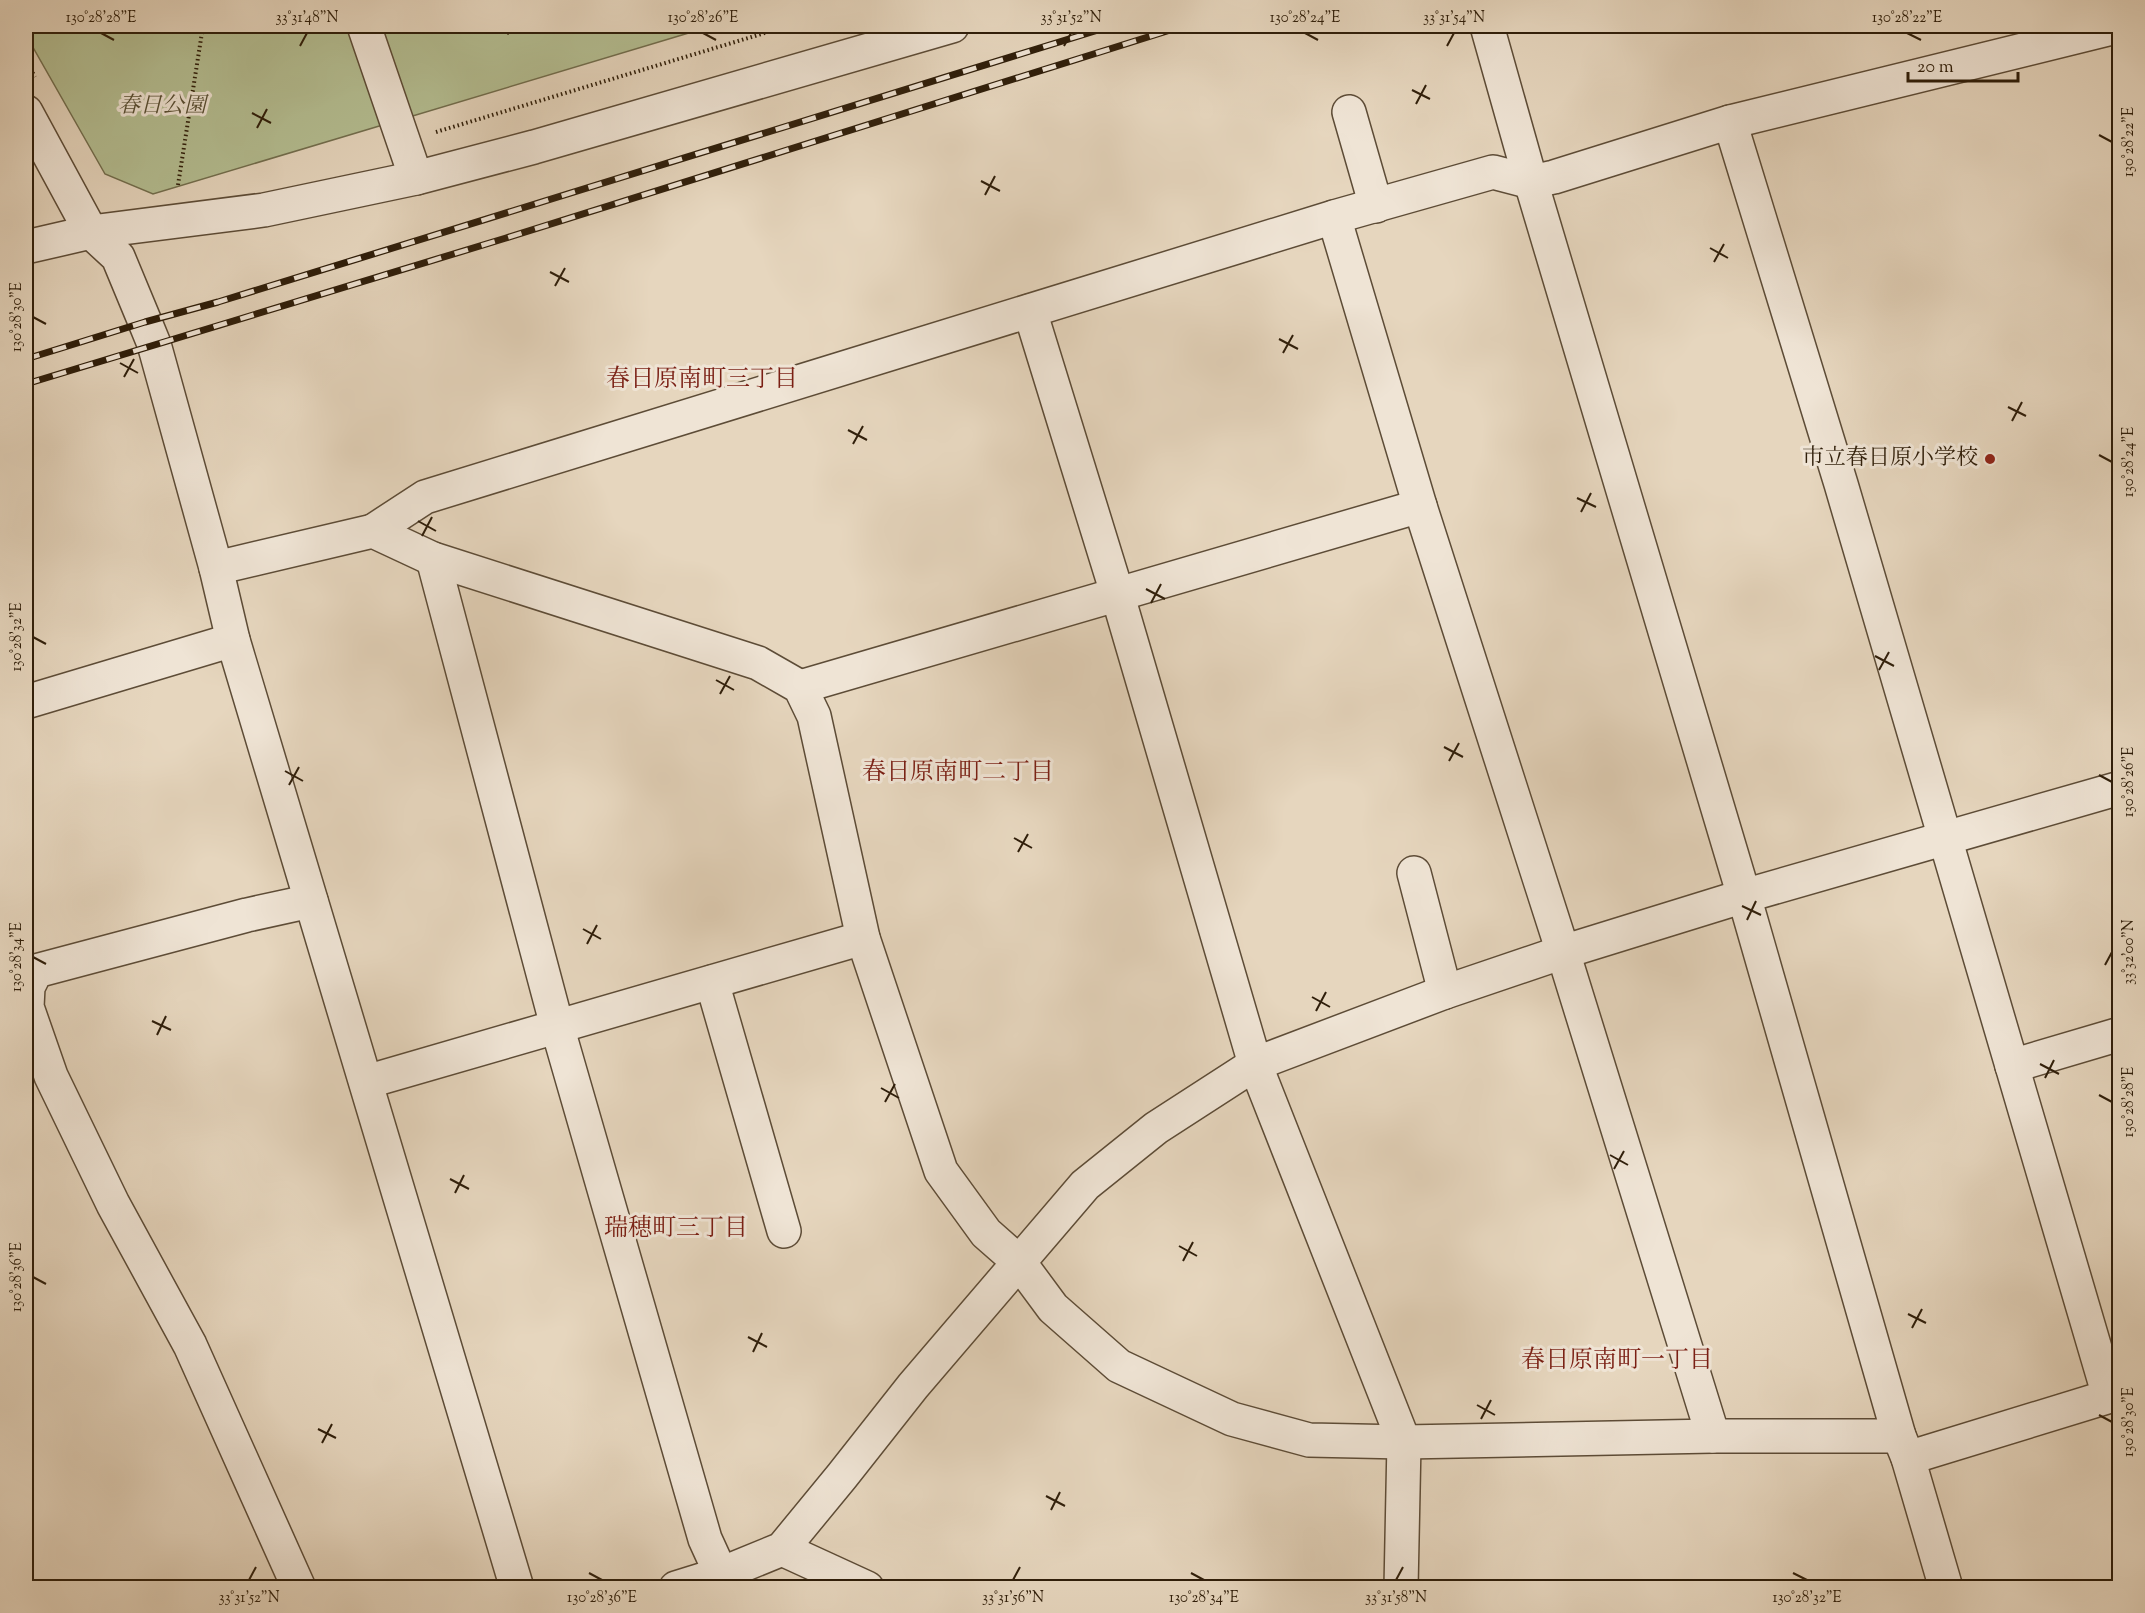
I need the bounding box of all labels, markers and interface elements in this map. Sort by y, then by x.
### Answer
text: 130°28'28"E [66,8,136,29]
text: 33°31'48"N [276,8,339,29]
text: 130°28'26"E [668,8,738,29]
text: 33°31'52"N [1040,8,1102,29]
text: 130°28'24"E [1270,8,1340,29]
text: 33°31'54"N [1423,8,1485,29]
text: 130°28'22"E [1872,8,1942,29]
scale bar [1908,45,2018,83]
text: 20 m [1917,55,1954,81]
park label: 春日公園 [118,91,209,123]
text: 130°28'22"E [2119,107,2140,177]
text: 130°28'30"E [7,282,28,352]
district label: 春日原南町三丁目 [606,363,798,397]
text: 130°28'24"E [2119,427,2140,497]
place label: 市立春日原小学校 [1802,443,1978,475]
marker: 市立春日原小学校 [1983,452,1997,466]
text: 130°28'32"E [7,602,28,672]
text: 130°28'26"E [2119,747,2140,817]
district label: 春日原南町二丁目 [862,756,1054,790]
text: 33°32'00"N [2119,919,2140,985]
text: 130°28'34"E [7,922,28,992]
text: 130°28'28"E [2119,1067,2140,1137]
district label: 瑞穂町三丁目 [604,1212,748,1246]
text: 130°28'36"E [7,1242,28,1312]
district label: 春日原南町一丁目 [1521,1344,1713,1378]
text: 130°28'30"E [2119,1387,2140,1457]
text: 33°31'52"N [218,1588,280,1609]
text: 130°28'36"E [567,1588,637,1609]
text: 33°31'56"N [982,1588,1044,1609]
text: 130°28'34"E [1169,1588,1239,1609]
text: 33°31'58"N [1365,1588,1427,1609]
text: 130°28'32"E [1772,1588,1842,1609]

